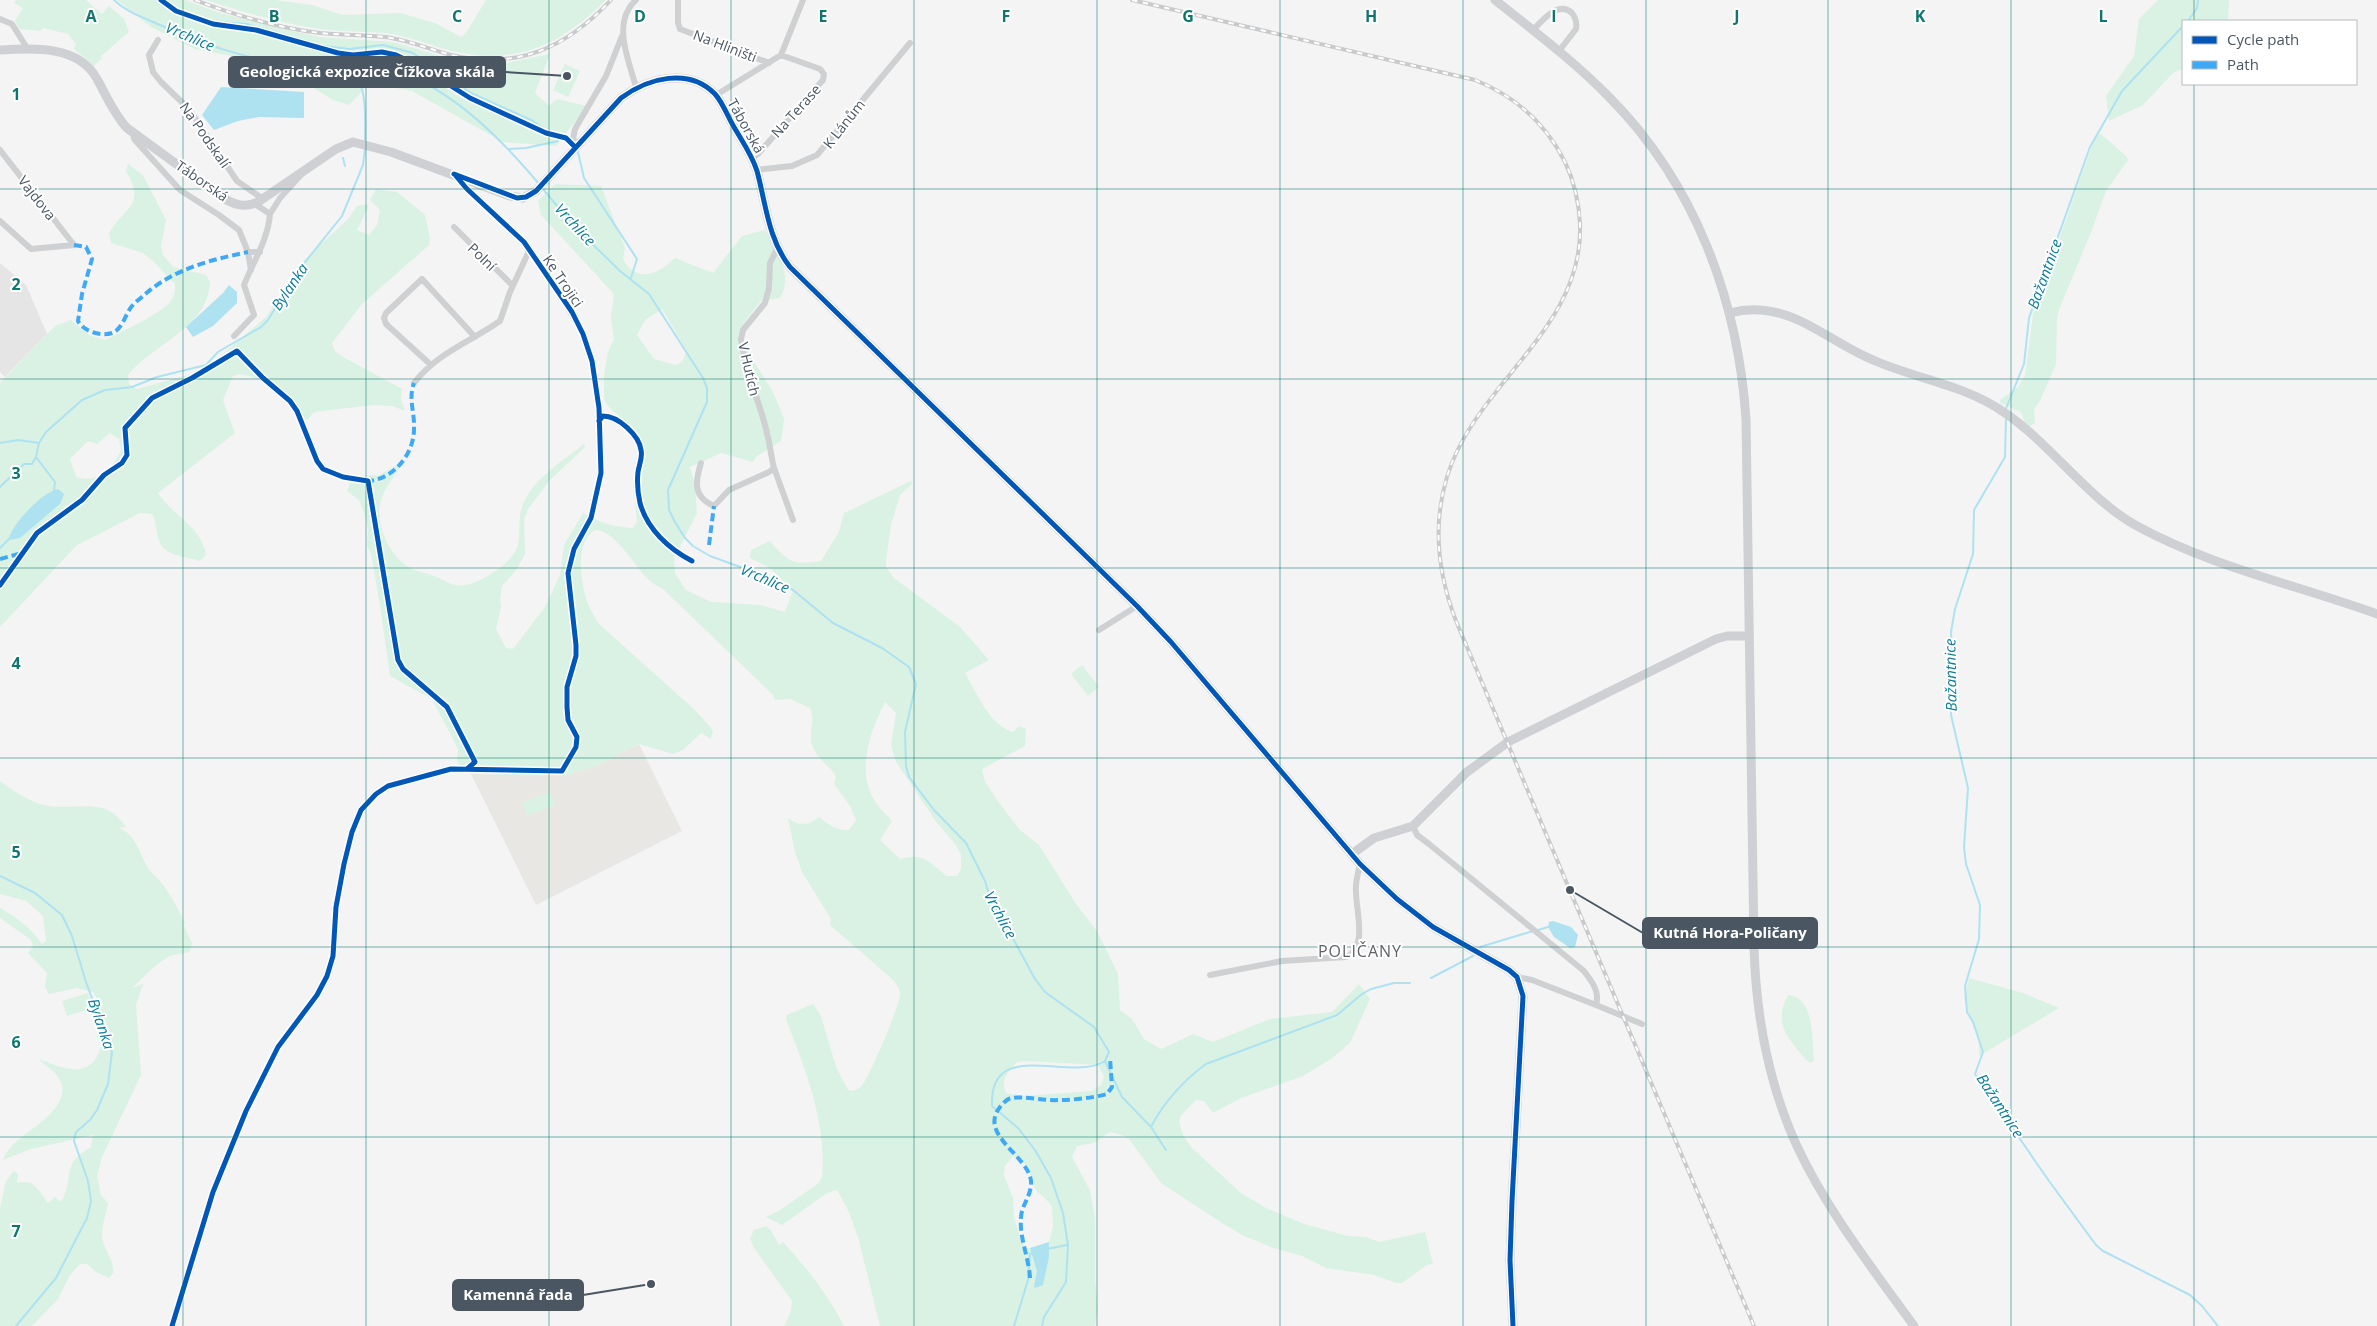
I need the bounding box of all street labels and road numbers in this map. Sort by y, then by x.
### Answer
street label: Na Hliništi [691,25,760,66]
street label: Na Terase [767,80,825,141]
street label: Táborská [724,95,769,157]
street label: K Lánům [818,95,869,152]
street label: Na Podskalí [176,98,235,172]
street label: Táborská [172,156,232,206]
street label: Vajdova [14,172,61,224]
street label: Polní [464,239,501,275]
street label: Ke Trojici [539,251,588,311]
street label: V Hutích [734,340,765,398]

